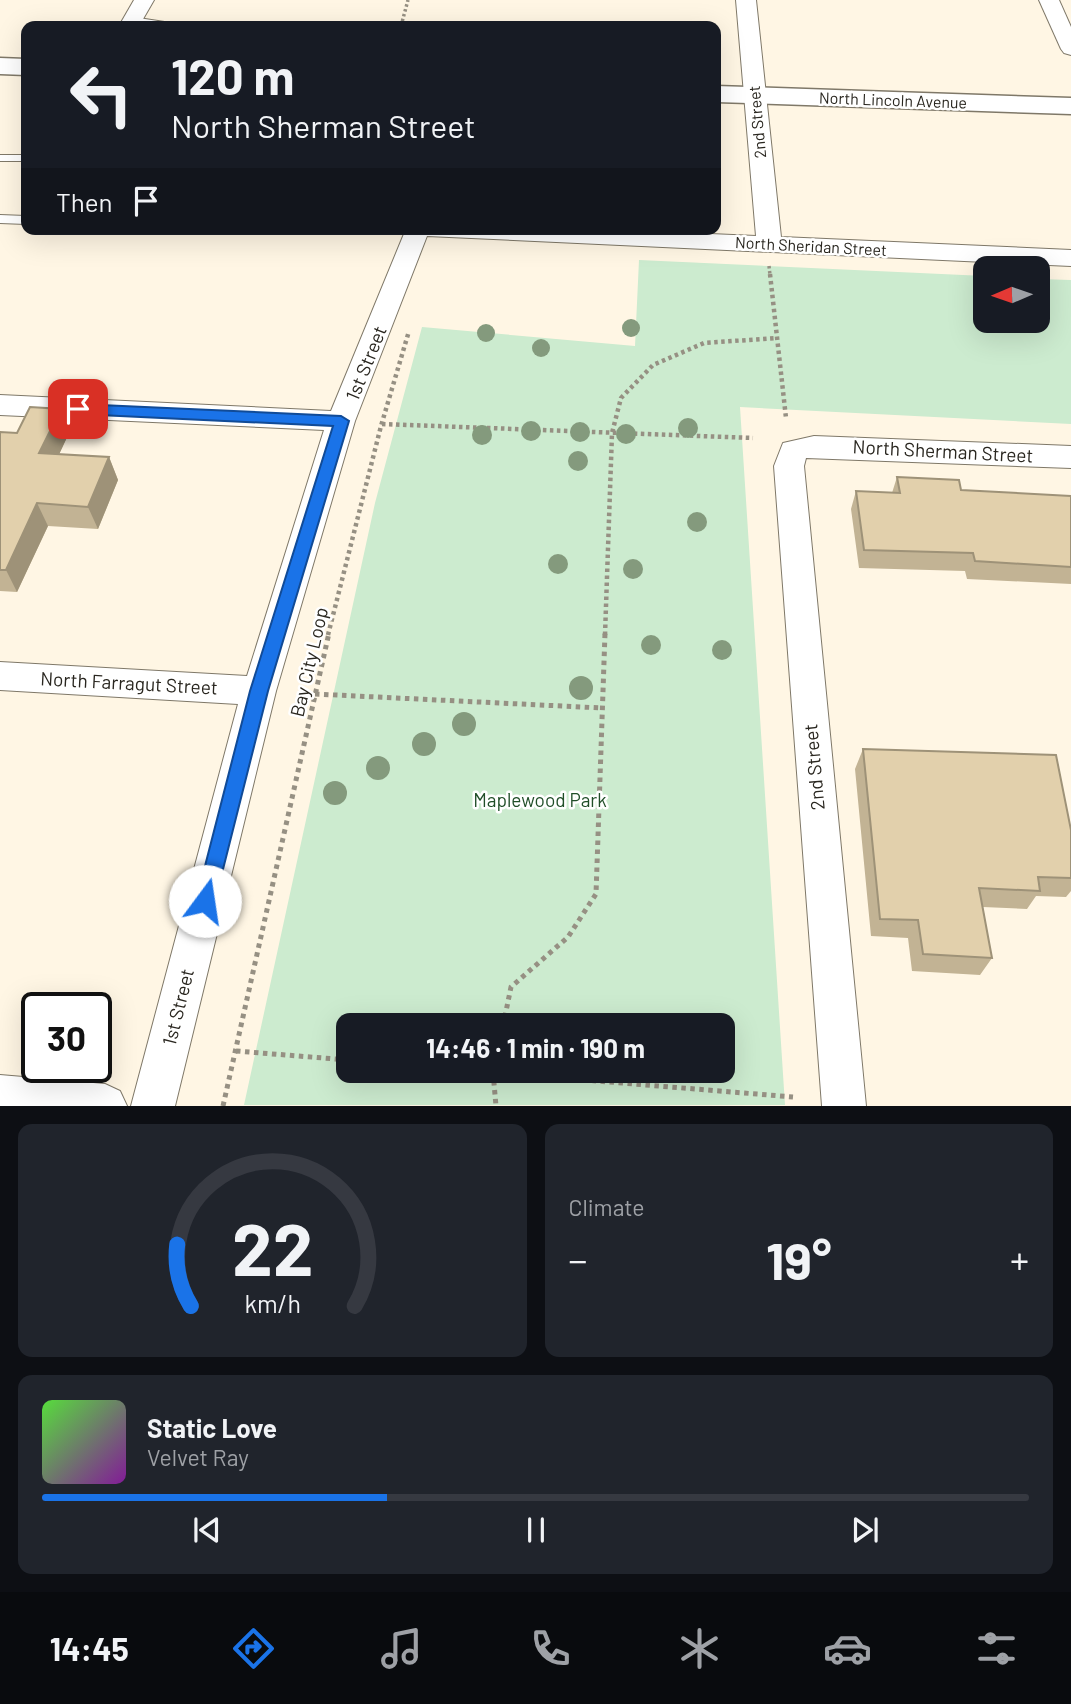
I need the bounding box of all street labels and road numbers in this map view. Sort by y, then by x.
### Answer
street label: 2nd Street [744,85,769,159]
street label: North Lincoln Avenue [819,87,967,112]
street label: North Sheridan Street [735,232,887,259]
street label: 1st Street [340,322,391,403]
street label: North Sherman Street [852,434,1034,467]
street label: Bay City Loop [285,605,332,719]
street label: North Farragut Street [40,666,218,699]
street label: 2nd Street [798,723,829,811]
street label: 1st Street [157,966,198,1048]

